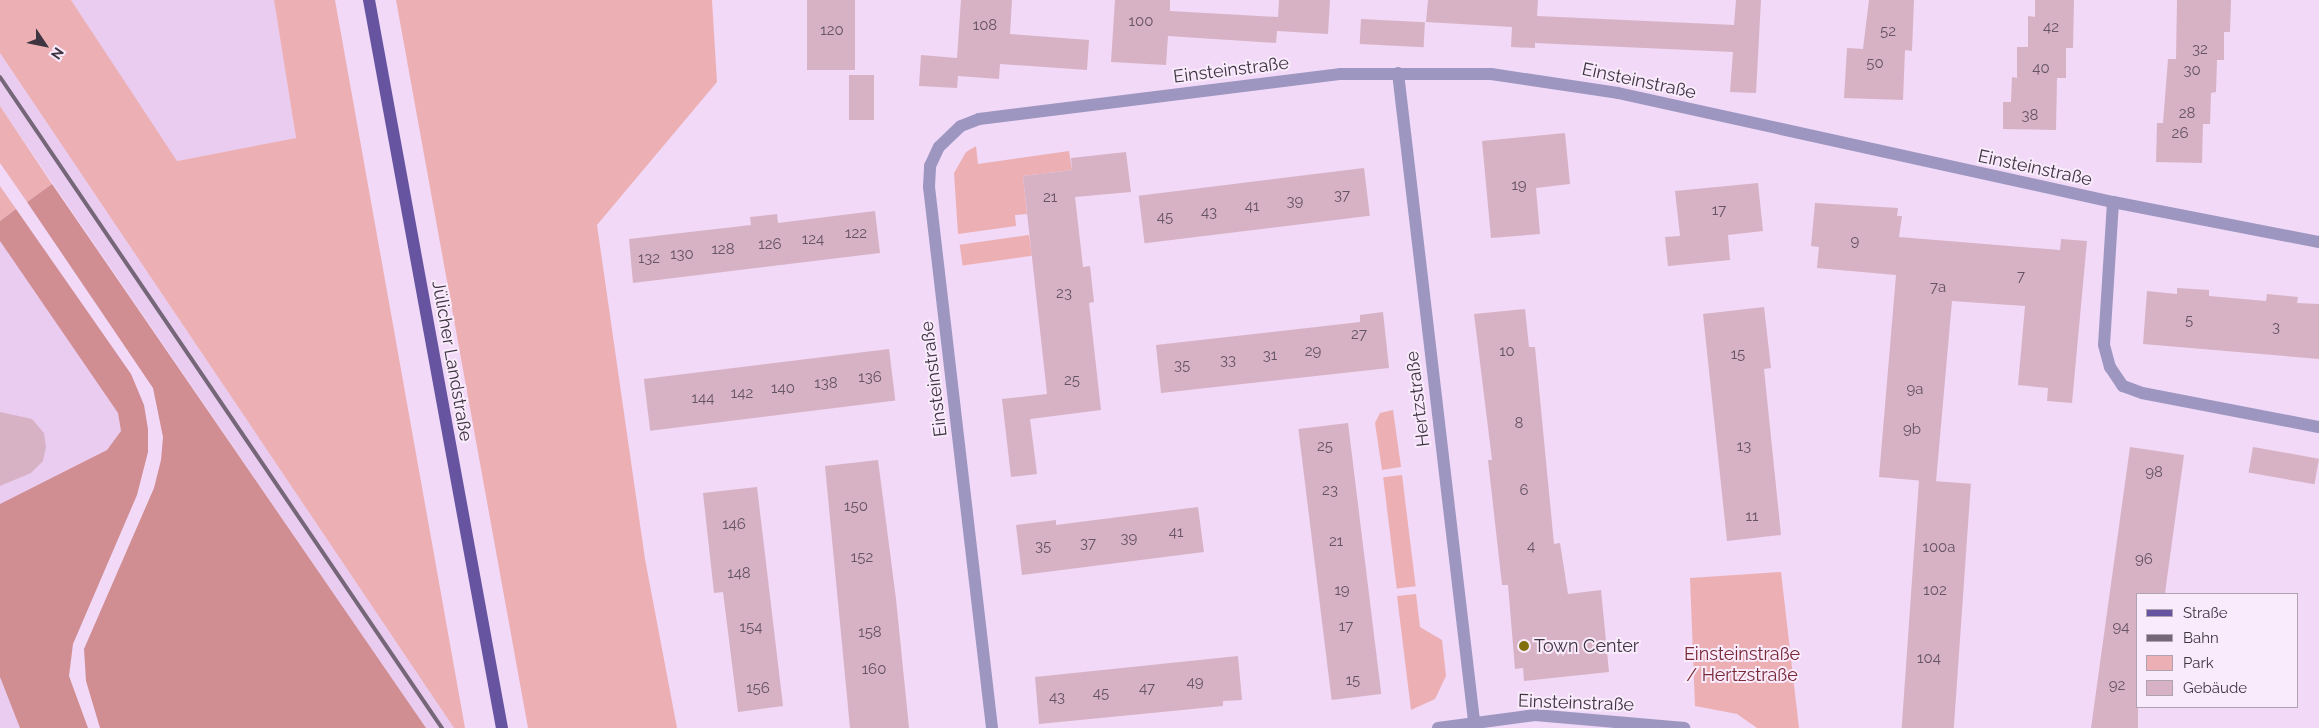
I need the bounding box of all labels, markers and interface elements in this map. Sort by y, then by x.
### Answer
house number: 100 [1129,13,1153,31]
house number: 108 [973,17,997,35]
house number: 42 [2043,19,2059,37]
north arrow [20,20,70,70]
house number: 120 [820,22,844,40]
house number: 52 [1880,23,1896,41]
house number: 32 [2192,41,2208,59]
text: N [48,44,67,62]
street label: Einsteinstraße [1172,52,1290,88]
house number: 50 [1866,55,1884,73]
street label: Einsteinstraße [1580,58,1698,104]
house number: 40 [2032,60,2050,78]
house number: 30 [2183,62,2201,80]
house number: 28 [2179,105,2195,123]
house number: 38 [2022,107,2038,125]
house number: 26 [2172,125,2188,143]
street label: Einsteinstraße [1976,145,2094,191]
house number: 19 [1511,177,1527,195]
house number: 37 [1334,187,1350,205]
house number: 21 [1043,189,1057,207]
house number: 39 [1287,193,1303,211]
house number: 41 [1245,198,1259,216]
house number: 17 [1712,202,1726,220]
house number: 43 [1201,204,1217,222]
house number: 45 [1157,209,1173,227]
house number: 122 [845,225,867,243]
house number: 124 [802,231,824,249]
house number: 9 [1851,233,1859,251]
house number: 126 [758,236,782,254]
house number: 128 [711,241,735,259]
house number: 130 [670,246,694,264]
house number: 132 [638,250,660,268]
house number: 7 [2017,268,2025,286]
street label: Jülicher Landstraße [427,279,477,443]
house number: 7a [1930,279,1946,297]
house number: 23 [1056,285,1072,303]
house number: 5 [2185,312,2193,330]
house number: 3 [2272,319,2280,337]
street label: Einsteinstraße [916,320,952,438]
house number: 27 [1351,326,1367,344]
house number: 29 [1305,343,1321,361]
house number: 10 [1499,343,1515,361]
house number: 15 [1731,346,1745,364]
house number: 31 [1263,347,1277,365]
street label: Hertzstraße [1401,350,1435,448]
house number: 33 [1220,352,1236,370]
house number: 35 [1174,357,1190,375]
house number: 136 [858,369,882,387]
house number: 25 [1064,372,1080,390]
house number: 138 [814,375,838,393]
house number: 140 [771,380,795,398]
house number: 9a [1907,381,1923,399]
house number: 142 [731,385,753,403]
house number: 144 [692,390,714,408]
house number: 8 [1515,415,1523,433]
house number: 9b [1903,421,1921,439]
house number: 25 [1317,438,1333,456]
house number: 13 [1737,438,1751,456]
house number: 98 [2145,464,2163,482]
house number: 23 [1322,482,1338,500]
house number: 6 [1519,482,1529,500]
house number: 150 [844,498,868,516]
house number: 11 [1746,508,1758,526]
house number: 146 [722,516,746,534]
house number: 41 [1169,524,1183,542]
house number: 39 [1121,530,1137,548]
house number: 21 [1329,533,1343,551]
house number: 37 [1080,535,1096,553]
house number: 35 [1035,538,1051,556]
house number: 4 [1527,538,1535,556]
house number: 100a [1923,539,1955,557]
house number: 152 [851,549,873,567]
house number: 96 [2135,551,2153,569]
house number: 148 [727,565,751,583]
house number: 19 [1334,582,1350,600]
house number: 102 [1923,582,1947,600]
legend [2136,593,2299,708]
text: Straße [2183,604,2227,622]
house number: 17 [1339,618,1353,636]
house number: 154 [740,619,762,637]
house number: 94 [2113,619,2129,637]
house number: 158 [858,624,882,642]
text: Bahn [2183,629,2219,647]
place label: Town Center [1534,635,1639,657]
marker: Town Center [1518,640,1530,652]
park label: Einsteinstraße / Hertzstraße [1684,644,1800,686]
house number: 104 [1917,650,1941,668]
text: Park [2183,654,2214,672]
house number: 160 [862,661,886,679]
house number: 15 [1346,672,1360,690]
house number: 49 [1187,674,1203,692]
house number: 92 [2109,677,2125,695]
text: Gebäude [2183,679,2247,697]
house number: 156 [746,680,770,698]
house number: 47 [1139,680,1155,698]
house number: 45 [1093,685,1109,703]
house number: 43 [1049,689,1065,707]
street label: Einsteinstraße [1518,690,1634,716]

